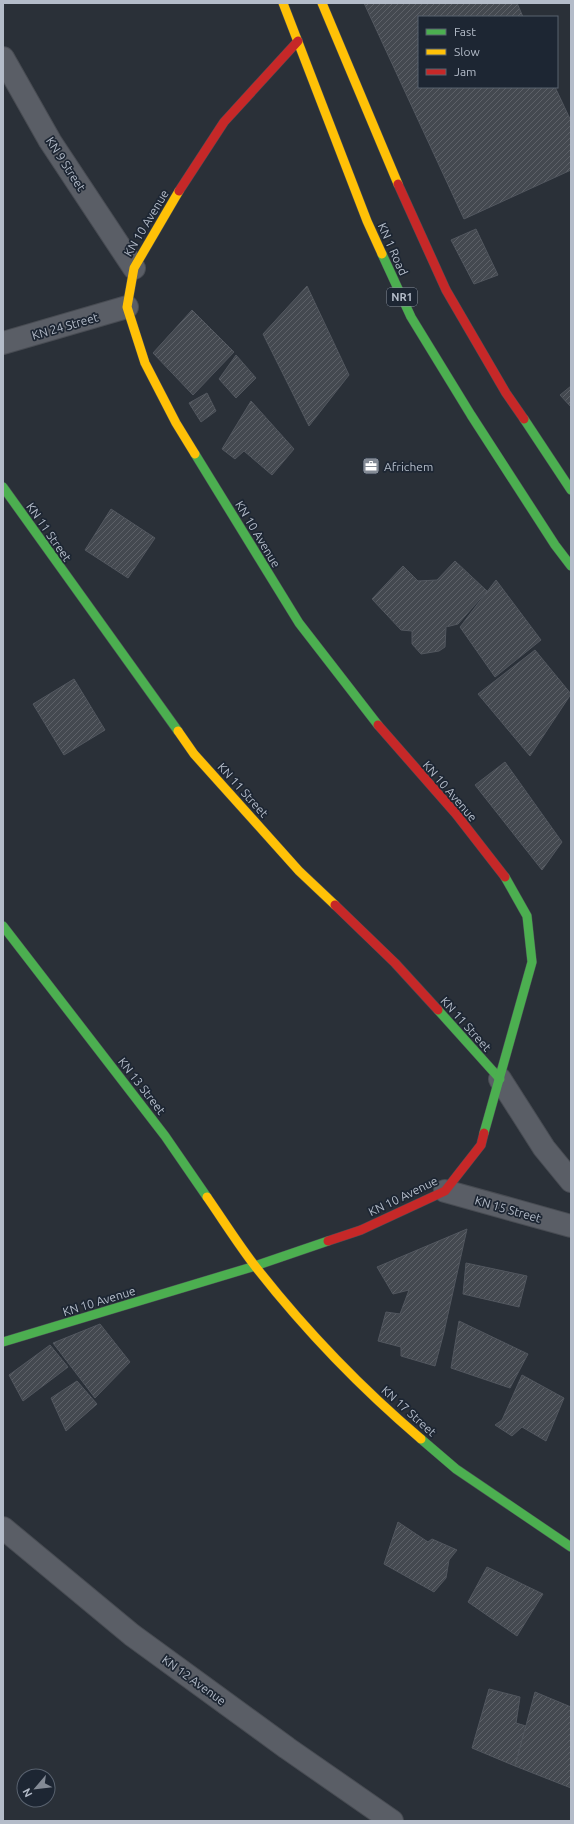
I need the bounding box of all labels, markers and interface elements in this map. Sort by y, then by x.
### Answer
legend [418,16,558,88]
text: Fast [454,25,476,38]
text: Slow [454,45,480,58]
text: Jam [454,65,476,78]
street label: KN 9 Street [44,135,88,194]
street label: KN 10 Avenue [121,187,171,259]
street label: KN 1 Road [376,221,410,277]
road number: NR1 [387,288,417,306]
street label: KN 24 Street [30,310,100,342]
office icon: Africhem [361,456,381,476]
place label: Africhem [384,460,433,473]
street label: KN 10 Avenue [233,498,283,570]
street label: KN 11 Street [24,500,74,564]
street label: KN 10 Avenue [420,758,480,824]
street label: KN 11 Street [215,760,271,820]
street label: KN 11 Street [438,994,494,1054]
street label: KN 13 Street [116,1055,168,1117]
street label: KN 10 Avenue [366,1174,440,1218]
street label: KN 15 Street [473,1193,543,1225]
street label: KN 10 Avenue [61,1284,137,1318]
street label: KN 17 Street [379,1383,439,1439]
street label: KN 12 Avenue [160,1653,228,1707]
north arrow [16,1768,56,1808]
text: N [20,1786,34,1799]

